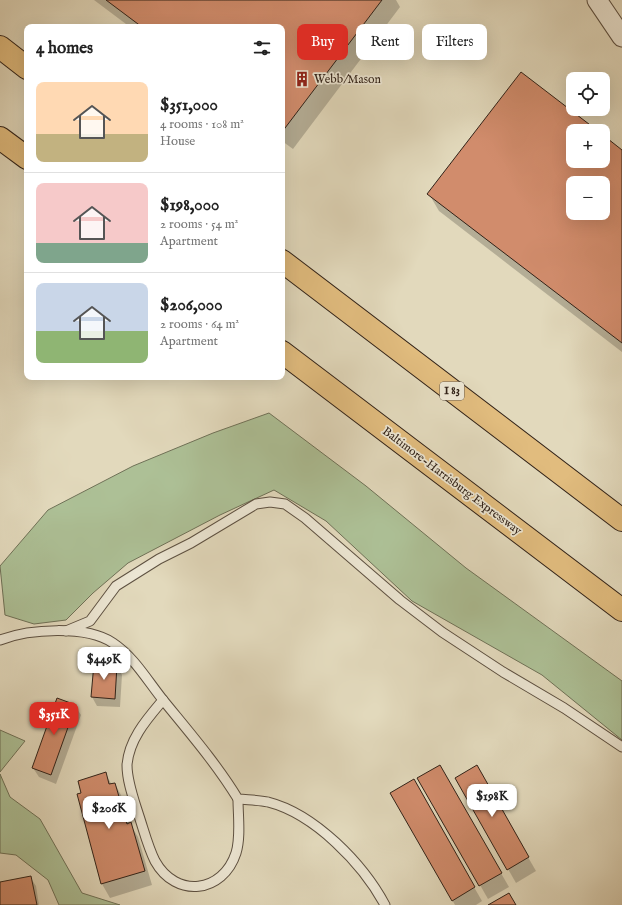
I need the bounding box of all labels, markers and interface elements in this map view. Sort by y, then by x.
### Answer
chip: Buy [297,24,348,60]
chip: Rent [356,24,414,60]
chip: Filters [422,24,487,60]
icon: filters [251,37,273,59]
text: 4 homes [36,38,93,59]
building icon: Webb/Mason [293,70,311,88]
place label: Webb/Mason [314,72,381,87]
map controls [566,72,610,220]
button: locate [566,72,610,116]
text: $351,000 [160,95,218,116]
icon: home [68,98,116,146]
text: 4 rooms · 108 m² [160,116,244,133]
button: + [566,124,610,168]
text: House [160,133,195,150]
button: − [566,176,610,220]
text: $198,000 [160,195,219,216]
icon: home [68,199,116,247]
text: 2 rooms · 54 m² [160,216,238,233]
text: Apartment [160,233,218,250]
text: $206,000 [160,295,223,316]
icon: home [68,299,116,347]
text: 2 rooms · 64 m² [160,316,239,333]
text: Apartment [160,333,218,350]
road number: I 83 [440,382,464,400]
street label: Baltimore-Harrisburg Expressway [379,424,525,539]
pin: $449K [76,647,132,681]
text: $449K [86,651,122,668]
pin: $351K [26,702,82,736]
text: $351K [38,706,70,723]
pin: $198K [464,784,520,818]
text: $198K [476,788,508,805]
pin: $206K [81,796,137,830]
text: $206K [92,800,126,817]

